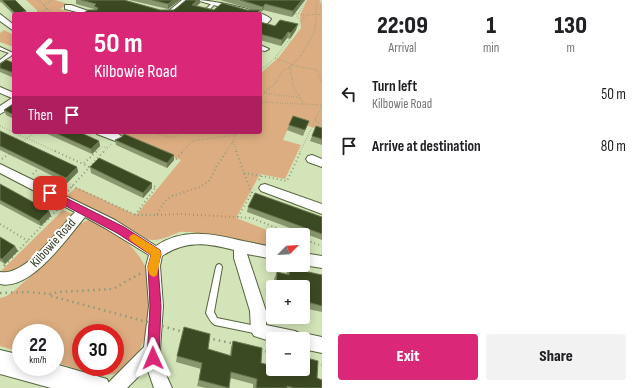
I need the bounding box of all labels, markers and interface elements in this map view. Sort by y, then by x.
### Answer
text: 22:09 [377,11,428,40]
text: 1 [486,11,496,40]
text: 130 [554,11,587,40]
text: 50 m [94,27,143,60]
icon: left [28,28,80,80]
text: Arrival [388,40,416,56]
text: min [483,40,499,56]
text: m [566,40,575,56]
text: Kilbowie Road [94,61,177,82]
text: Turn left [372,77,417,96]
icon: left [338,83,360,105]
text: 50 m [601,85,626,104]
text: Kilbowie Road [372,96,432,112]
icon: arrive [61,104,83,126]
text: Then [28,106,53,125]
icon: arrive [338,135,360,157]
text: Arrive at destination [372,137,481,156]
text: 80 m [601,137,626,156]
pin [33,176,67,210]
icon: arrive [39,182,61,204]
street label: Kilbowie Road [27,215,79,271]
north arrow [266,228,310,272]
map controls [266,228,310,376]
button: + [266,280,310,324]
speed limit sign: 30 [72,324,124,376]
button: − [266,332,310,376]
text: 22 [29,333,47,357]
button: Exit [338,334,478,380]
button: Share [486,334,626,380]
position arrow [132,337,174,379]
text: km/h [29,354,47,366]

